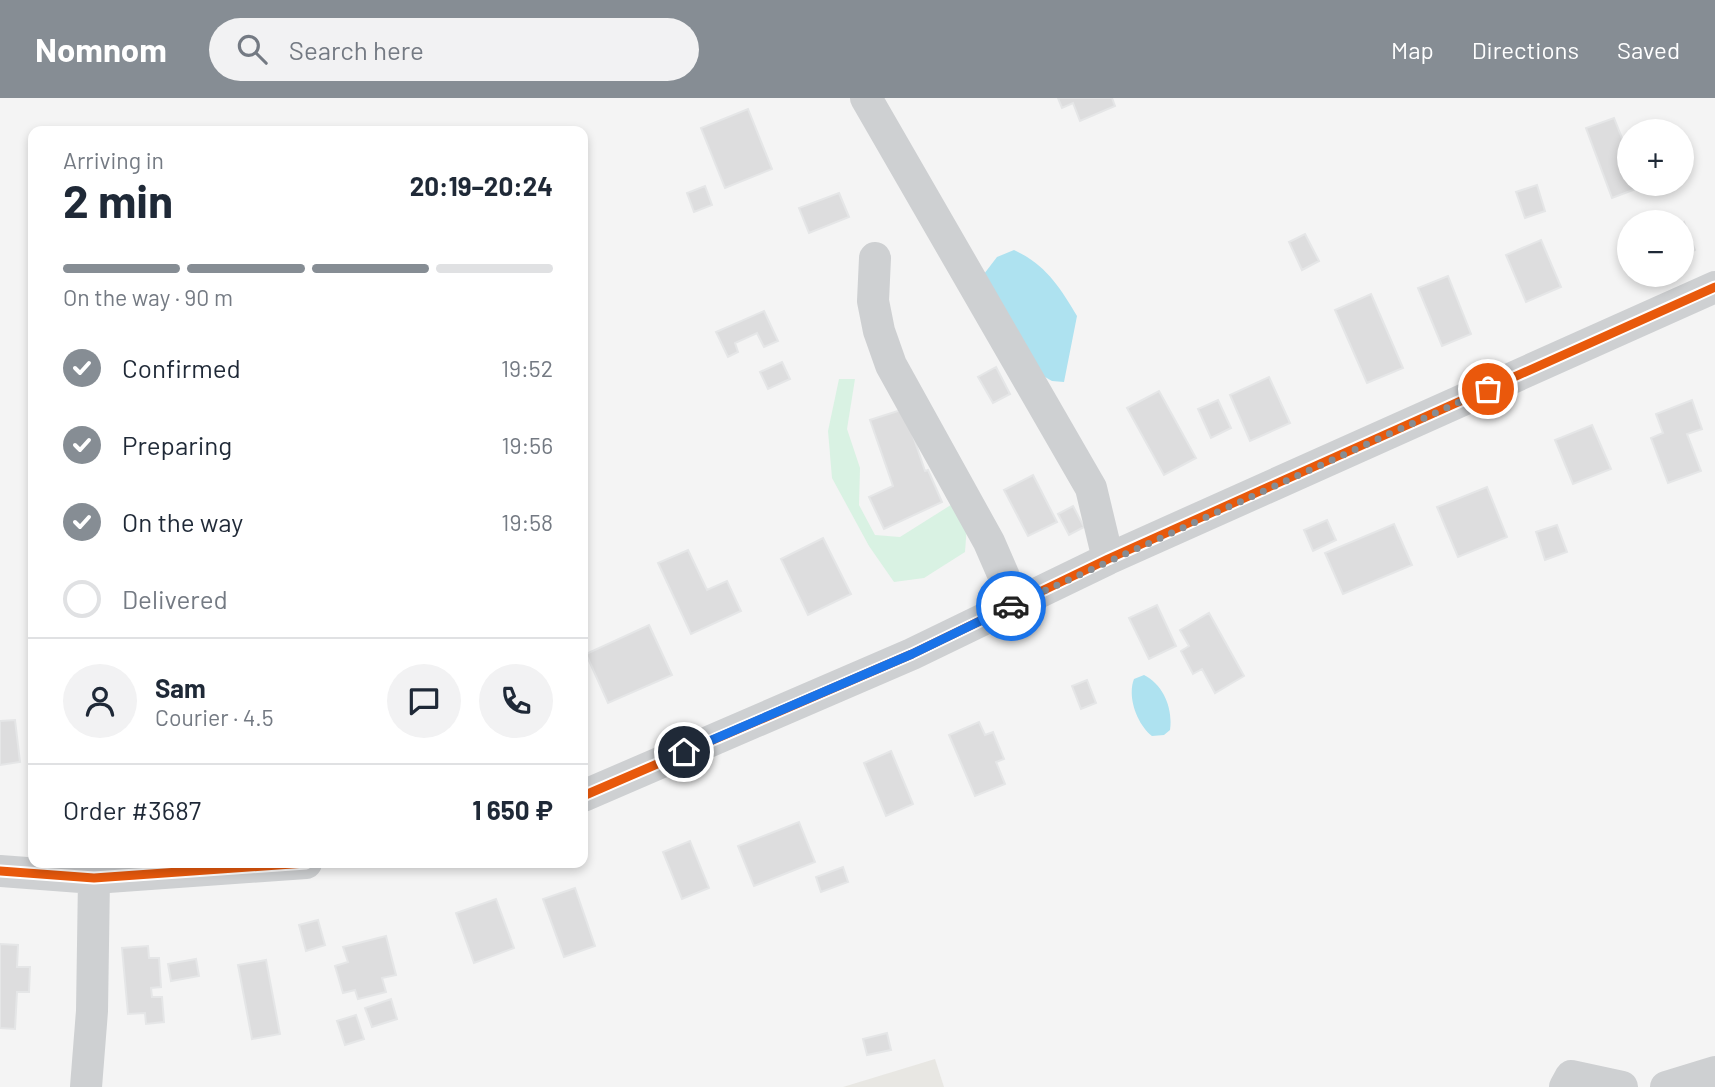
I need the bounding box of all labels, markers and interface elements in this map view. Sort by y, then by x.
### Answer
search box [209,18,699,81]
text: Nomnom [35,29,167,69]
icon: search [233,30,271,68]
text: Search here [289,34,424,65]
text: Map [1391,35,1434,64]
text: Directions [1472,35,1579,64]
text: Saved [1617,35,1680,64]
map controls [1617,119,1694,287]
button: + [1617,119,1694,196]
text: Arriving in [63,146,164,174]
text: 20:19–20:24 [410,170,553,201]
text: 2 min [63,172,173,227]
button: − [1617,210,1694,287]
text: On the way · 90 m [63,283,233,311]
icon: check [63,349,101,387]
text: Confirmed [122,352,241,383]
text: 19:52 [501,354,553,382]
pin [1458,359,1518,419]
icon: bag [1469,370,1507,408]
icon: check [63,426,101,464]
text: Preparing [122,429,232,460]
text: 19:56 [502,431,553,459]
icon: check [63,503,101,541]
text: On the way [122,506,243,537]
text: 19:58 [501,508,553,536]
courier [976,571,1046,641]
text: Delivered [122,583,228,614]
icon: car [992,587,1030,625]
button: person [63,664,137,738]
button: chat [387,664,461,738]
button: phone [479,664,553,738]
text: Sam [155,672,206,703]
text: Courier · 4.5 [155,703,274,731]
pin [654,722,714,782]
icon: home [665,733,703,771]
text: Order #3687 [63,794,201,825]
text: 1 650 ₽ [472,794,553,825]

